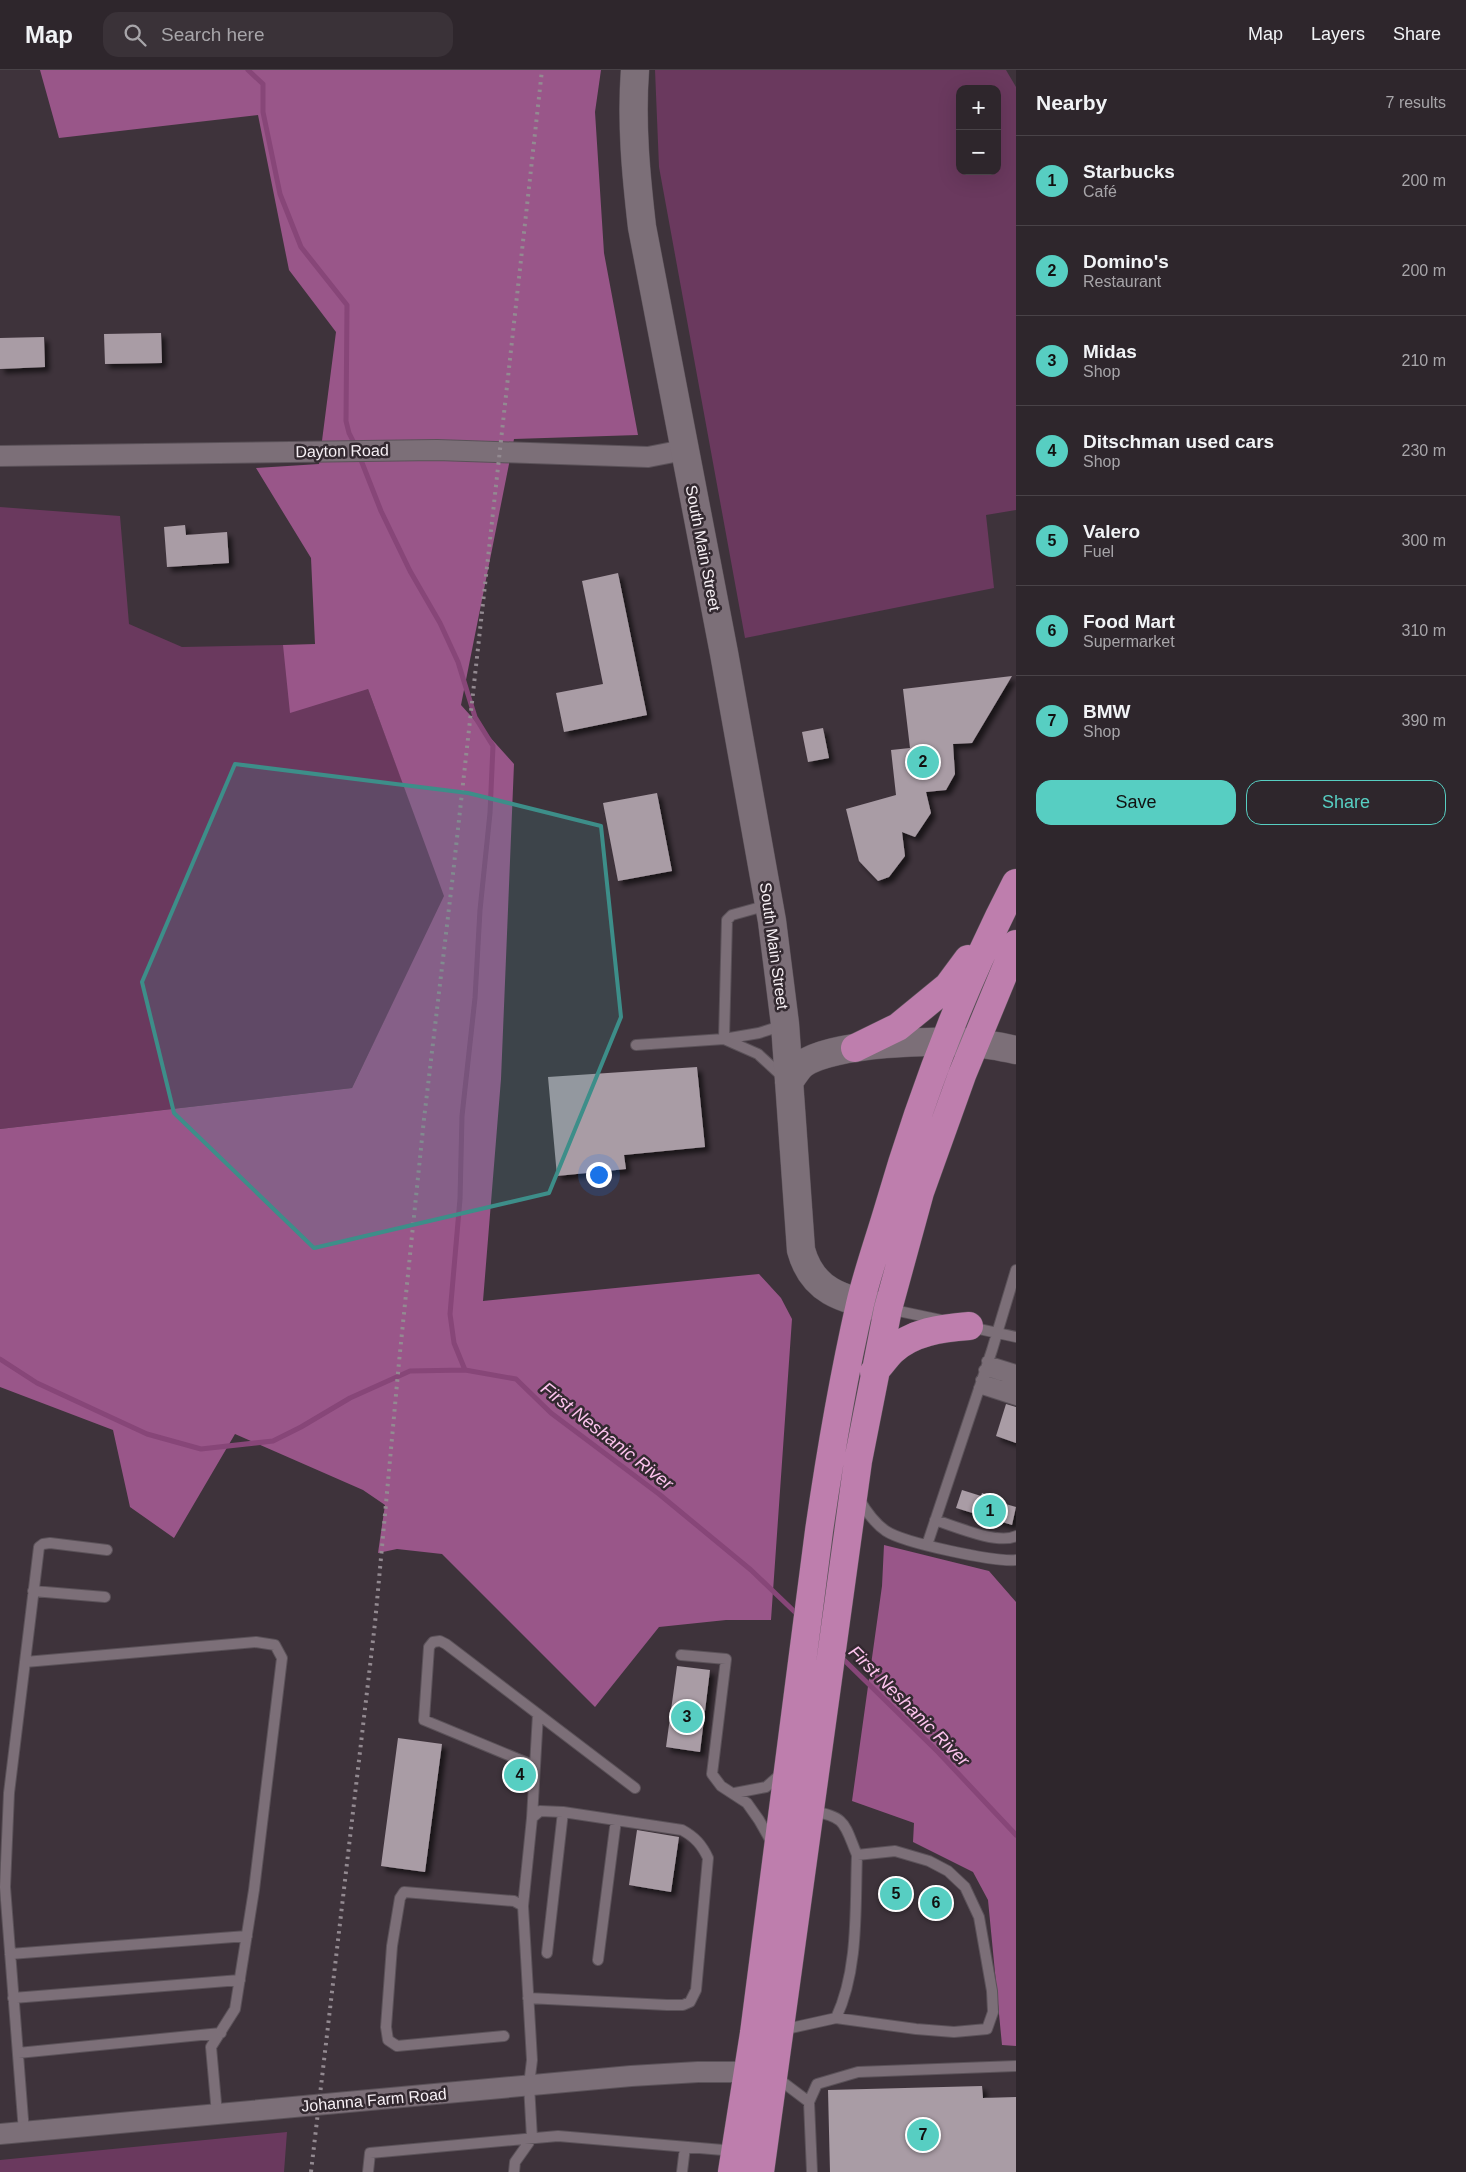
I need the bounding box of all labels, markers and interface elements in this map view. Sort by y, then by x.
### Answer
search box [103,12,453,57]
text: Map [25,21,73,48]
icon: search [121,21,149,49]
text: Search here [161,24,265,45]
text: Map [1248,24,1283,44]
text: Layers [1311,24,1365,44]
text: Share [1393,24,1441,44]
map controls [956,85,1001,175]
button: + [956,85,1001,130]
text: Nearby [1036,91,1107,114]
text: 7 results [1386,94,1446,111]
button: − [956,130,1001,175]
text: Starbucks [1083,161,1175,182]
text: 1 [1048,172,1056,189]
text: 200 m [1402,172,1446,189]
text: Café [1083,183,1117,200]
text: Domino's [1083,251,1169,272]
text: 2 [1048,262,1056,279]
text: 200 m [1402,262,1446,279]
text: Restaurant [1083,273,1161,290]
text: Midas [1083,341,1137,362]
text: 3 [1048,352,1056,369]
text: 210 m [1402,352,1446,369]
text: Shop [1083,363,1120,380]
text: Ditschman used cars [1083,431,1274,452]
street label: Dayton Road [295,442,389,460]
text: 4 [1048,442,1056,459]
text: 230 m [1402,442,1446,459]
text: Shop [1083,453,1120,470]
street label: South Main Street [682,484,724,613]
text: Valero [1083,521,1140,542]
text: 5 [1048,532,1056,549]
text: 300 m [1402,532,1446,549]
text: Fuel [1083,543,1114,560]
text: Food Mart [1083,611,1175,632]
text: 6 [1048,622,1056,639]
text: 310 m [1402,622,1446,639]
text: Supermarket [1083,633,1175,650]
text: BMW [1083,701,1130,722]
text: 7 [1048,712,1056,729]
text: 390 m [1402,712,1446,729]
text: Shop [1083,723,1120,740]
pin: 2 [907,743,939,781]
button: Save [1036,780,1236,825]
button: Share [1246,780,1446,825]
street label: South Main Street [757,881,791,1011]
your location [586,1162,612,1188]
water label: First Neshanic River [537,1378,678,1494]
pin: 1 [974,1492,1006,1530]
water label: First Neshanic River [845,1642,974,1771]
pin: 3 [671,1698,703,1736]
pin: 4 [504,1756,536,1794]
pin: 5 [880,1875,912,1913]
pin: 6 [920,1884,952,1922]
street label: Johanna Farm Road [301,2085,447,2115]
pin: 7 [907,2116,939,2154]

